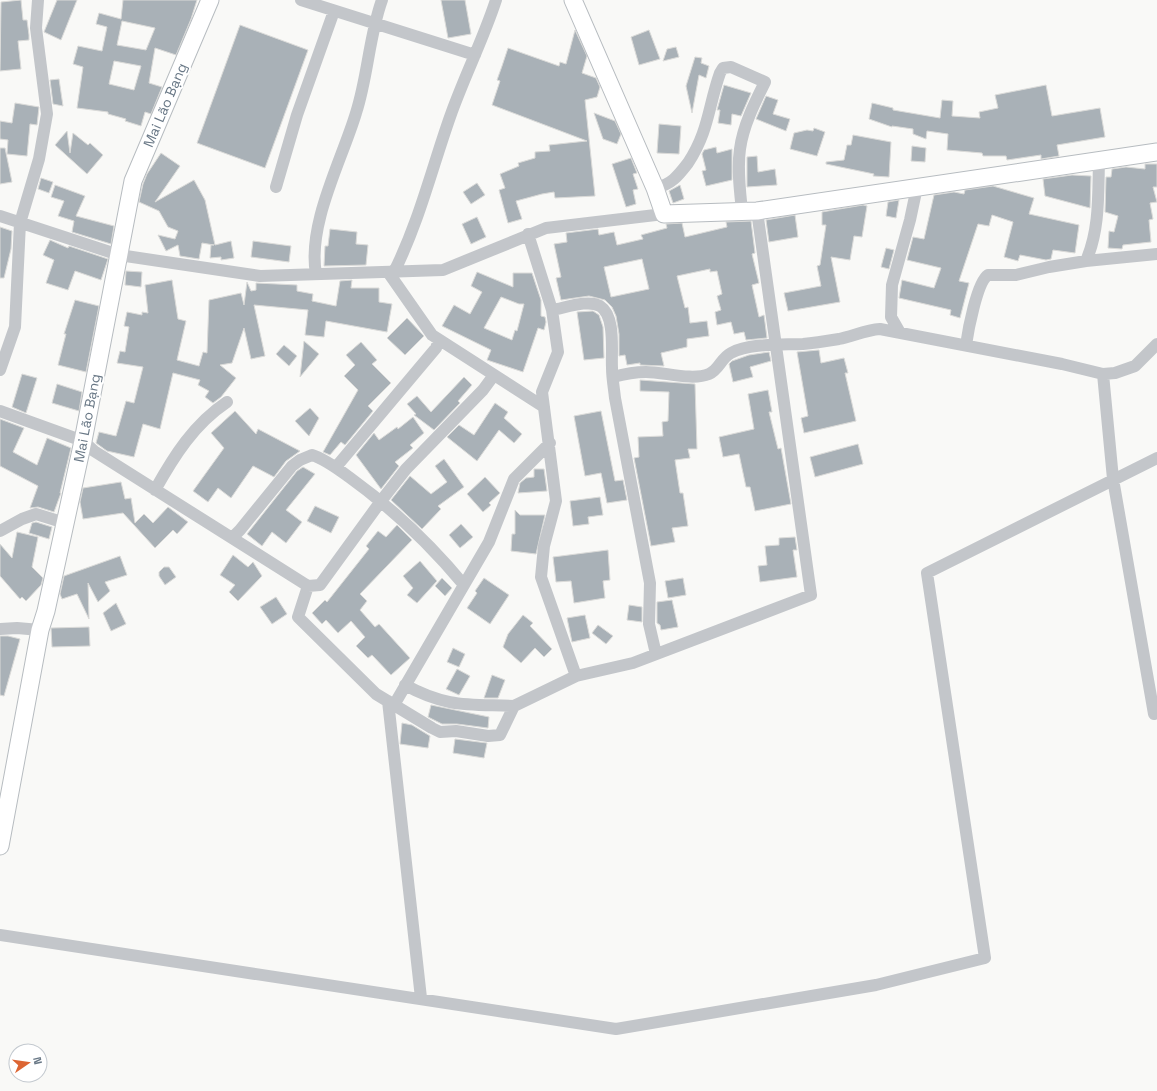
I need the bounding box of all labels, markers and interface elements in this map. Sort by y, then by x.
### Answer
street label: Mai Lão Bạng [139,60,191,150]
street label: Mai Lão Bạng [70,372,104,464]
north arrow [8,1043,48,1083]
text: N [30,1056,45,1066]

